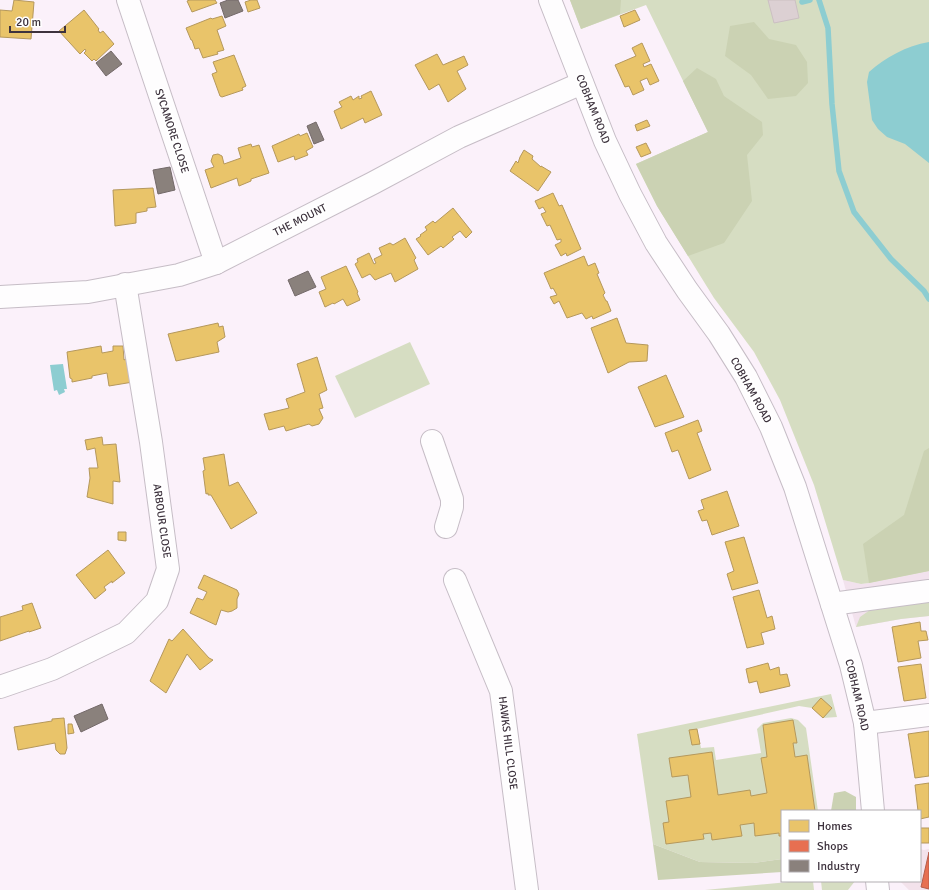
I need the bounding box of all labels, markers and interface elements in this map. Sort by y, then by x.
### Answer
scale bar [10,8,65,34]
text: 20 m [16,15,41,30]
street label: COBHAM ROAD [573,73,613,145]
street label: SYCAMORE CLOSE [152,87,192,175]
street label: THE MOUNT [271,201,329,239]
street label: COBHAM ROAD [728,355,774,425]
street label: ARBOUR CLOSE [150,483,174,559]
street label: COBHAM ROAD [842,658,872,732]
street label: HAWKS HILL CLOSE [496,695,520,791]
legend [781,810,921,882]
text: Homes [817,819,852,834]
text: Shops [817,839,848,854]
text: Industry [817,859,860,874]

